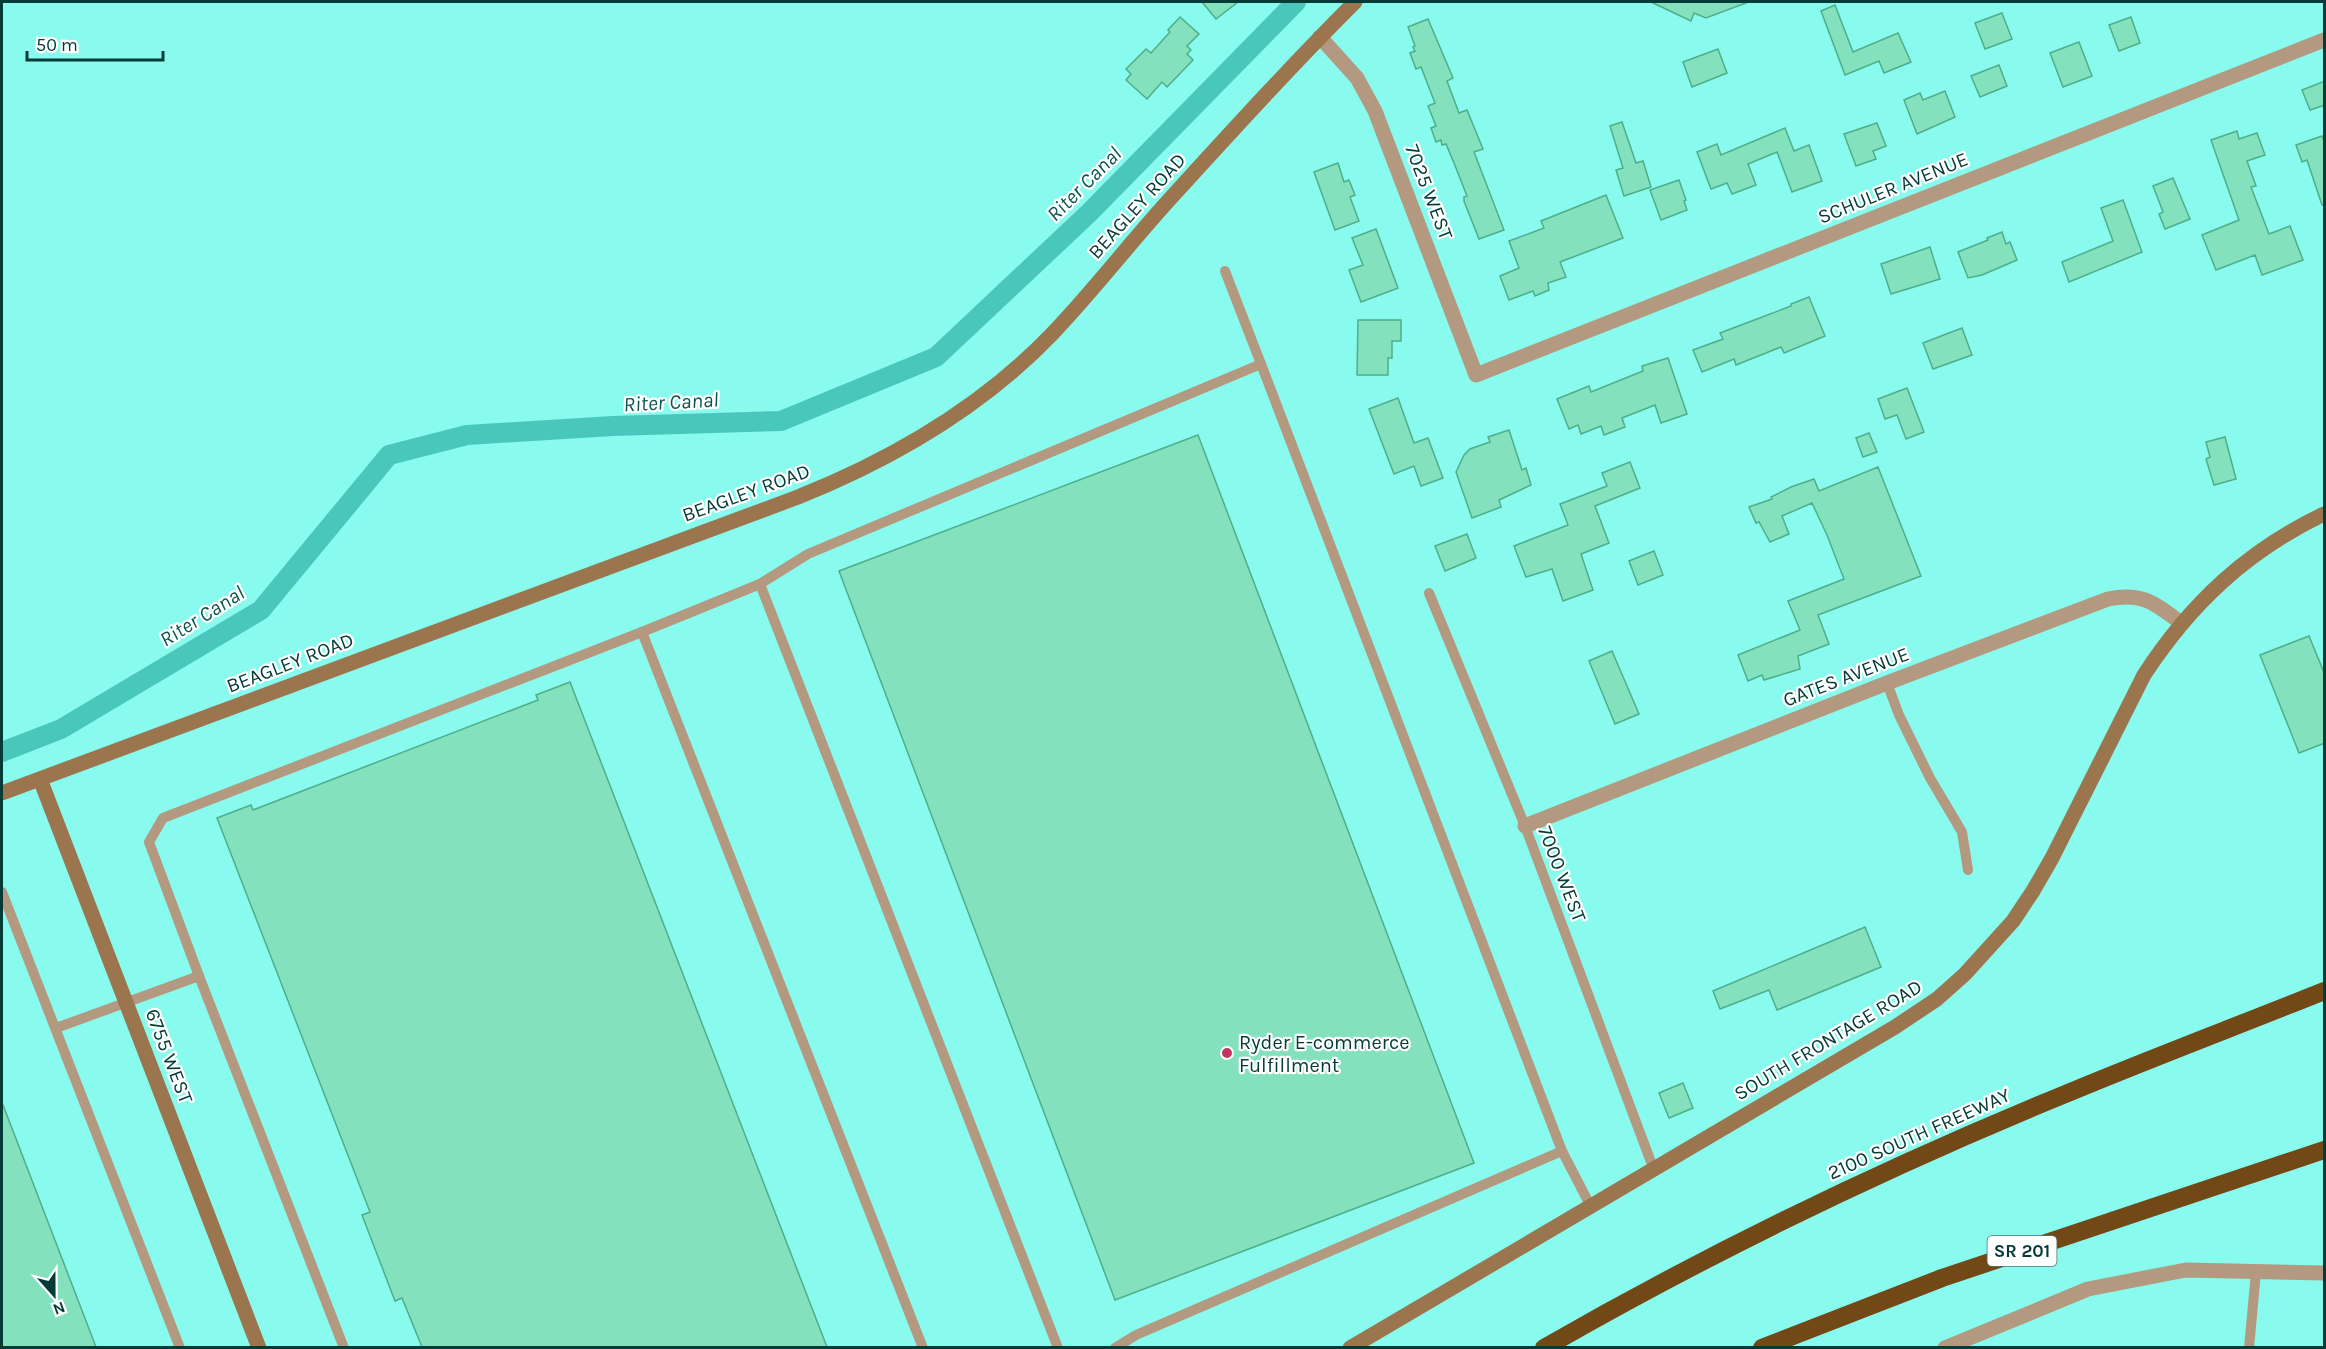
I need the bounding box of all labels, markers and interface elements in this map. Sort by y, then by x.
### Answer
scale bar [27,24,164,62]
text: 50 m [36,34,78,56]
street label: 7025 WEST [1400,141,1458,243]
water label: Riter Canal [1042,142,1126,226]
street label: SCHULER AVENUE [1815,147,1971,229]
street label: BEAGLEY ROAD [1084,148,1190,264]
water label: Riter Canal [623,388,719,416]
street label: BEAGLEY ROAD [679,459,813,527]
water label: Riter Canal [155,581,249,651]
street label: BEAGLEY ROAD [223,628,357,698]
street label: GATES AVENUE [1780,642,1912,712]
street label: 7000 WEST [1533,823,1591,925]
street label: SOUTH FRONTAGE ROAD [1730,975,1926,1105]
street label: 6755 WEST [140,1005,198,1107]
place label: Ryder E-commerce Fulfillment [1239,1031,1410,1077]
marker: Ryder E-commerce Fulfillment [1220,1046,1234,1060]
street label: 2100 SOUTH FREEWAY [1824,1083,2014,1185]
road number: SR 201 [1988,1236,2056,1266]
north arrow [24,1265,84,1325]
text: N [50,1298,68,1319]

